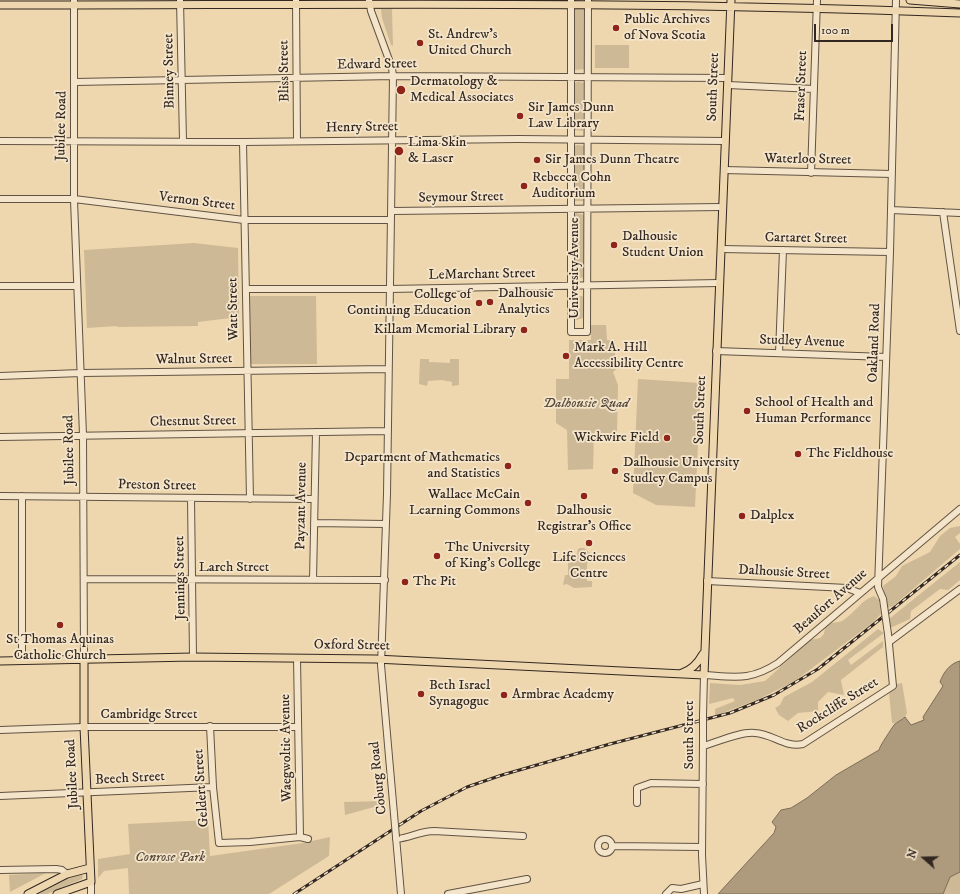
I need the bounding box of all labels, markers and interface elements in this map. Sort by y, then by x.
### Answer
place label: Public Archives of Nova Scotia [624,12,710,44]
scale bar [816,16,895,42]
marker: Public Archives of Nova Scotia [611,23,621,33]
text: 100 m [821,23,850,38]
place label: St. Andrew's United Church [428,27,512,60]
street label: Binney Street [161,33,179,109]
marker: St. Andrew's United Church [415,38,425,48]
street label: Bliss Street [276,40,294,102]
street label: Fraser Street [792,50,812,122]
street label: South Street [704,52,724,122]
street label: Edward Street [337,56,417,74]
place label: Dermatology & Medical Associates [410,74,514,106]
marker: Dermatology & Medical Associates [395,84,407,96]
street label: Jubilee Road [53,91,71,161]
place label: Sir James Dunn Law Library [528,100,614,132]
marker: Sir James Dunn Law Library [515,111,525,121]
street label: Henry Street [326,119,398,137]
place label: Lima Skin & Laser [408,135,466,168]
marker: Lima Skin & Laser [393,145,405,157]
street label: Waterloo Street [764,151,852,169]
place label: Sir James Dunn Theatre [545,152,679,168]
marker: Sir James Dunn Theatre [532,155,542,165]
place label: Rebecca Cohn Auditorium [532,170,611,202]
marker: Rebecca Cohn Auditorium [519,181,529,191]
street label: Vernon Street [158,189,236,215]
street label: Seymour Street [418,189,504,207]
street label: University Avenue [567,217,583,319]
place label: Dalhousie Student Union [622,229,704,262]
street label: Cartaret Street [765,230,847,248]
marker: Dalhousie Student Union [609,240,619,250]
street label: LeMarchant Street [428,266,536,284]
street label: Watt Street [225,277,243,341]
place label: Dalhousie Analytics [498,286,554,318]
place label: College of Continuing Education [347,287,471,320]
marker: Dalhousie Analytics [485,297,495,307]
marker: College of Continuing Education [474,298,484,308]
street label: Oakland Road [865,303,885,383]
place label: Killam Memorial Library [374,322,516,338]
marker: Killam Memorial Library [519,325,529,335]
street label: Studley Avenue [759,332,845,352]
place label: Mark A. Hill Accessibility Centre [574,340,684,372]
street label: Walnut Street [155,351,233,369]
marker: Mark A. Hill Accessibility Centre [561,351,571,361]
street label: South Street [691,375,711,445]
place label: School of Health and Human Performance [755,395,873,428]
park label: Dalhousie Quad [543,396,629,412]
marker: School of Health and Human Performance [742,406,752,416]
street label: Chestnut Street [150,413,236,431]
street label: Jubilee Road [61,415,79,485]
place label: Wickwire Field [574,430,659,446]
marker: Wickwire Field [662,433,672,443]
place label: The Fieldhouse [806,446,893,462]
marker: The Fieldhouse [793,449,803,459]
place label: Department of Mathematics and Statistics [344,450,500,482]
place label: Dalhousie University Studley Campus [623,455,739,488]
marker: Department of Mathematics and Statistics [503,461,513,471]
street label: Payzant Avenue [293,462,311,550]
marker: Dalhousie University Studley Campus [610,466,620,476]
street label: Preston Street [118,477,196,495]
place label: Wallace McCain Learning Commons [409,487,520,520]
marker: Dalhousie Registrar's Office [579,491,589,501]
marker: Wallace McCain Learning Commons [523,498,533,508]
place label: Dalhousie Registrar's Office [537,503,631,536]
place label: Dalplex [750,508,794,524]
marker: Dalplex [737,511,747,521]
street label: Jennings Street [172,536,190,620]
marker: Life Sciences Centre [584,538,594,548]
place label: The University of King's College [445,540,541,572]
place label: Life Sciences Centre [552,550,626,582]
marker: The University of King's College [432,551,442,561]
street label: Larch Street [199,560,269,576]
street label: Dalhousie Street [738,562,830,584]
street label: Beaufort Avenue [791,566,871,638]
place label: The Pit [413,574,456,590]
marker: The Pit [400,577,410,587]
marker: St Thomas Aquinas Catholic Church [55,620,65,630]
place label: St Thomas Aquinas Catholic Church [6,632,114,664]
street label: Oxford Street [314,637,390,655]
street label: Rockcliffe Street [794,674,882,738]
place label: Beth Israel Synagogue [429,678,490,710]
place label: Armbrae Academy [512,687,614,703]
marker: Beth Israel Synagogue [416,689,426,699]
marker: Armbrae Academy [499,690,509,700]
street label: Waegwoltic Avenue [278,694,296,802]
street label: South Street [682,701,698,769]
street label: Cambridge Street [101,707,197,723]
street label: Jubilee Road [63,739,83,809]
street label: Coburg Road [367,741,391,815]
street label: Geldert Street [191,748,213,828]
street label: Beech Street [95,769,165,789]
north arrow [904,838,944,878]
text: N [905,847,921,861]
park label: Conrose Park [135,850,205,866]

